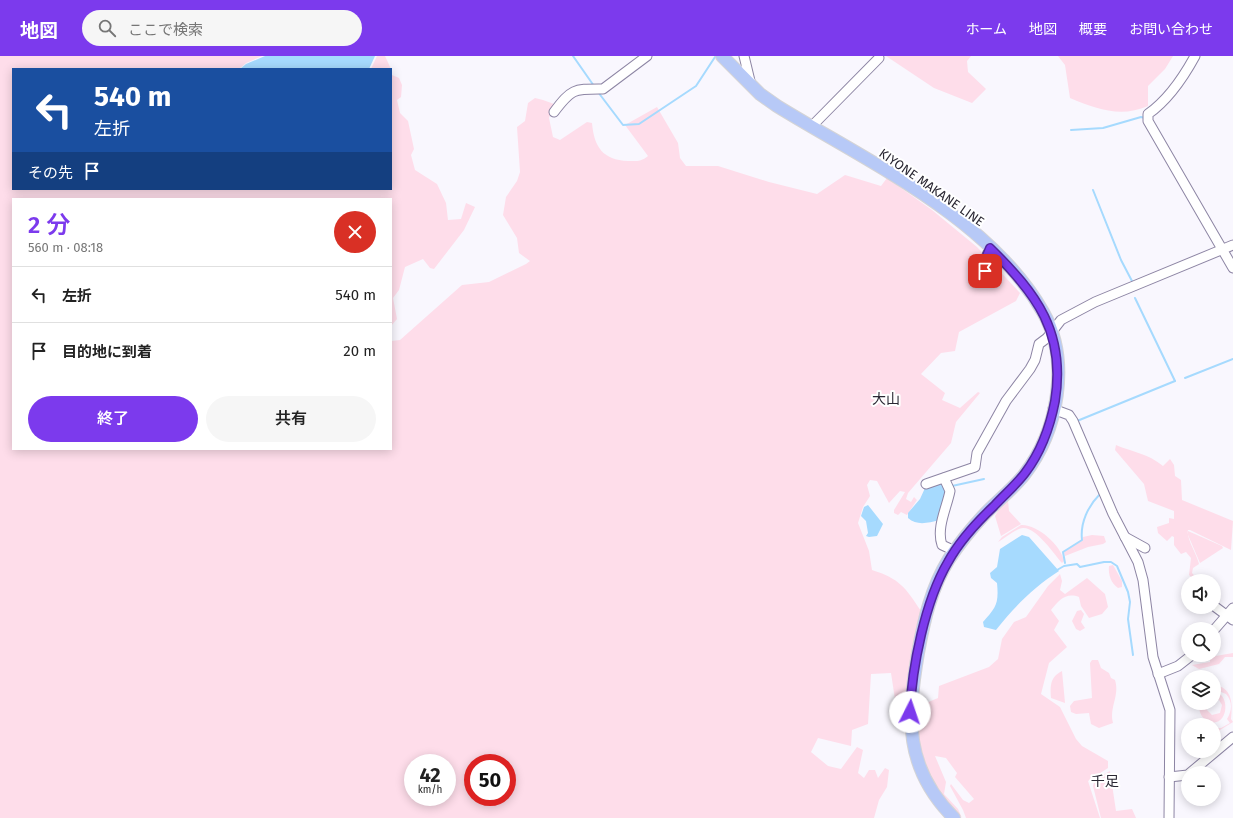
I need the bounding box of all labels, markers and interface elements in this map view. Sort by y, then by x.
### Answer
search box [82,10,362,46]
icon: search [96,17,118,39]
text: 地図 [20,19,58,42]
text: ここで検索 [128,21,203,39]
text: ホーム [965,21,1007,38]
text: 地図 [1029,21,1057,38]
text: 概要 [1079,21,1107,38]
text: お問い合わせ [1129,21,1213,38]
text: 540 m [94,80,172,113]
icon: left [28,84,80,136]
text: 左折 [94,118,130,140]
street label: KIYONE MAKANE LINE [876,146,987,229]
icon: arrive [81,160,103,182]
text: その先 [28,164,73,182]
text: 2 分 [28,211,70,239]
button: close [334,211,376,253]
text: 560 m · 08:18 [28,240,103,255]
pin [968,254,1002,288]
icon: arrive [974,260,996,282]
icon: left [28,284,50,306]
text: 540 m [335,286,376,304]
text: 左折 [62,287,92,305]
icon: arrive [28,340,50,362]
text: 20 m [343,342,376,360]
text: 目的地に到着 [62,343,152,361]
district label: 大山 [872,391,900,408]
button: 終了 [28,396,198,442]
button: 共有 [206,396,376,442]
map controls [1181,574,1221,806]
button: sound [1181,574,1221,614]
button: search [1181,622,1221,662]
button: layers [1181,670,1221,710]
position arrow [889,691,931,733]
button: + [1181,718,1221,758]
speed limit sign: 50 [464,754,516,806]
text: 42 [419,763,441,787]
button: − [1181,766,1221,806]
district label: 千足 [1091,773,1119,790]
text: km/h [418,784,442,796]

